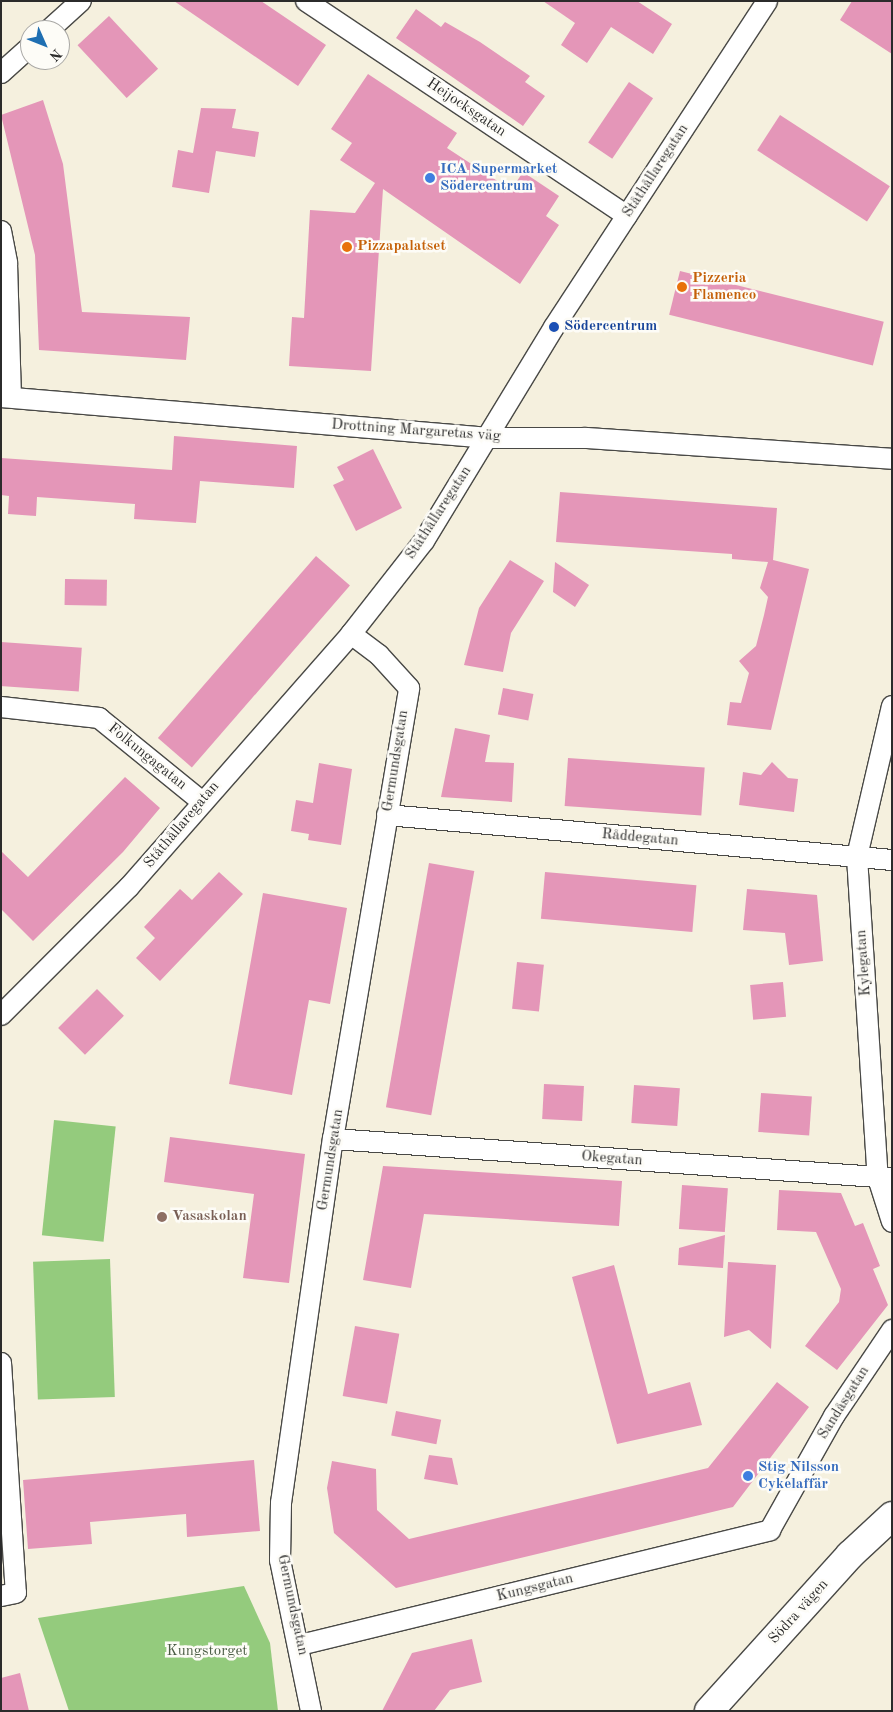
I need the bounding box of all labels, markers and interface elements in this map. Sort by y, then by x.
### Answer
north arrow [20,20,70,70]
text: N [46,46,64,63]
street label: Heijocksgatan [423,75,509,141]
street label: Ståthållaregatan [619,121,693,221]
place label: ICA Supermarket Södercentrum [440,160,558,195]
marker: ICA Supermarket Södercentrum [424,172,436,184]
place label: Pizzapalatset [357,238,446,256]
marker: Pizzapalatset [341,241,353,253]
place label: Pizzeria Flamenco [692,269,756,304]
marker: Pizzeria Flamenco [676,281,688,293]
place label: Södercentrum [564,318,657,336]
marker: Södercentrum [548,321,560,333]
street label: Drottning Margaretas väg [331,416,501,446]
street label: Ståthållaregatan [402,463,476,563]
street label: Germundsgatan [379,709,413,813]
street label: Folkungagatan [104,720,190,794]
street label: Ståthållaregatan [141,778,223,872]
street label: Råddegatan [601,826,679,850]
street label: Kylegatan [853,929,875,997]
street label: Germundsgatan [314,1108,348,1212]
street label: Okegatan [581,1148,643,1170]
place label: Vasaskolan [172,1208,247,1226]
marker: Vasaskolan [156,1211,168,1223]
street label: Sandåsgatan [814,1363,874,1443]
place label: Stig Nilsson Cykelaffär [758,1458,839,1493]
marker: Stig Nilsson Cykelaffär [742,1470,754,1482]
street label: Germundsgatan [273,1553,311,1657]
street label: Kungsgatan [495,1570,575,1606]
street label: Södra vägen [765,1576,833,1648]
park label: Kungstorget [166,1643,248,1661]

